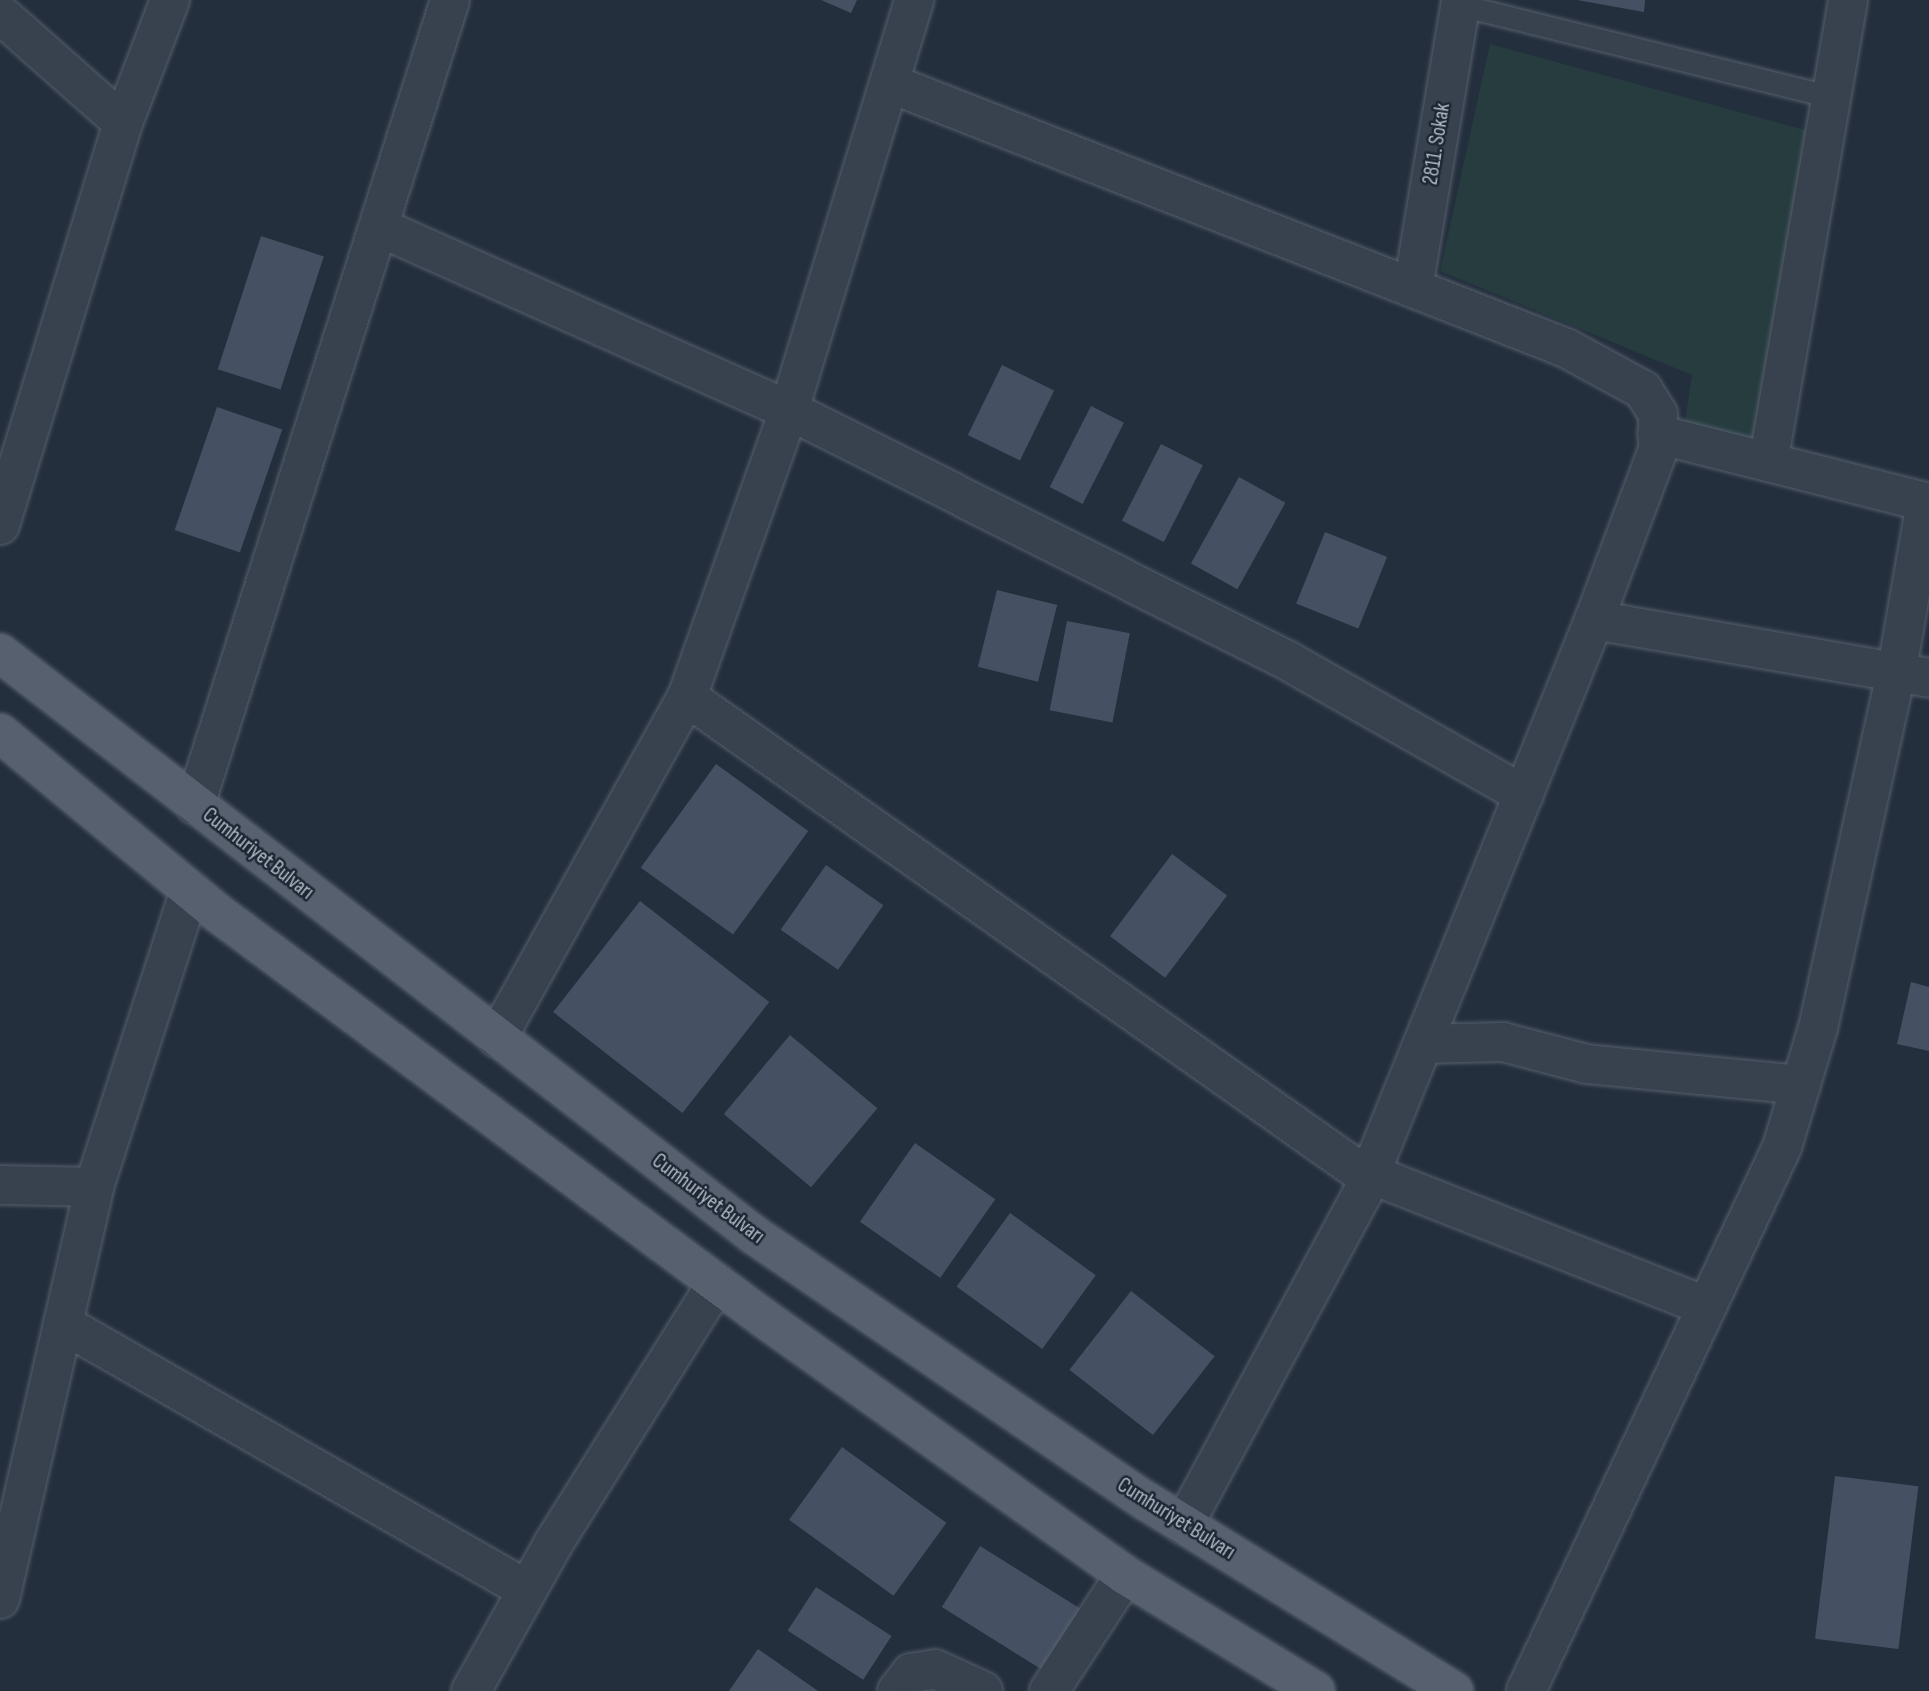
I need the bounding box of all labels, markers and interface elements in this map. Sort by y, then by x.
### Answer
street label: 2811. Sokak [1418,101,1456,187]
street label: Cumhuriyet Bulvarı [197,803,319,905]
street label: Cumhuriyet Bulvarı [647,1149,769,1249]
street label: Cumhuriyet Bulvarı [1113,1473,1239,1565]

